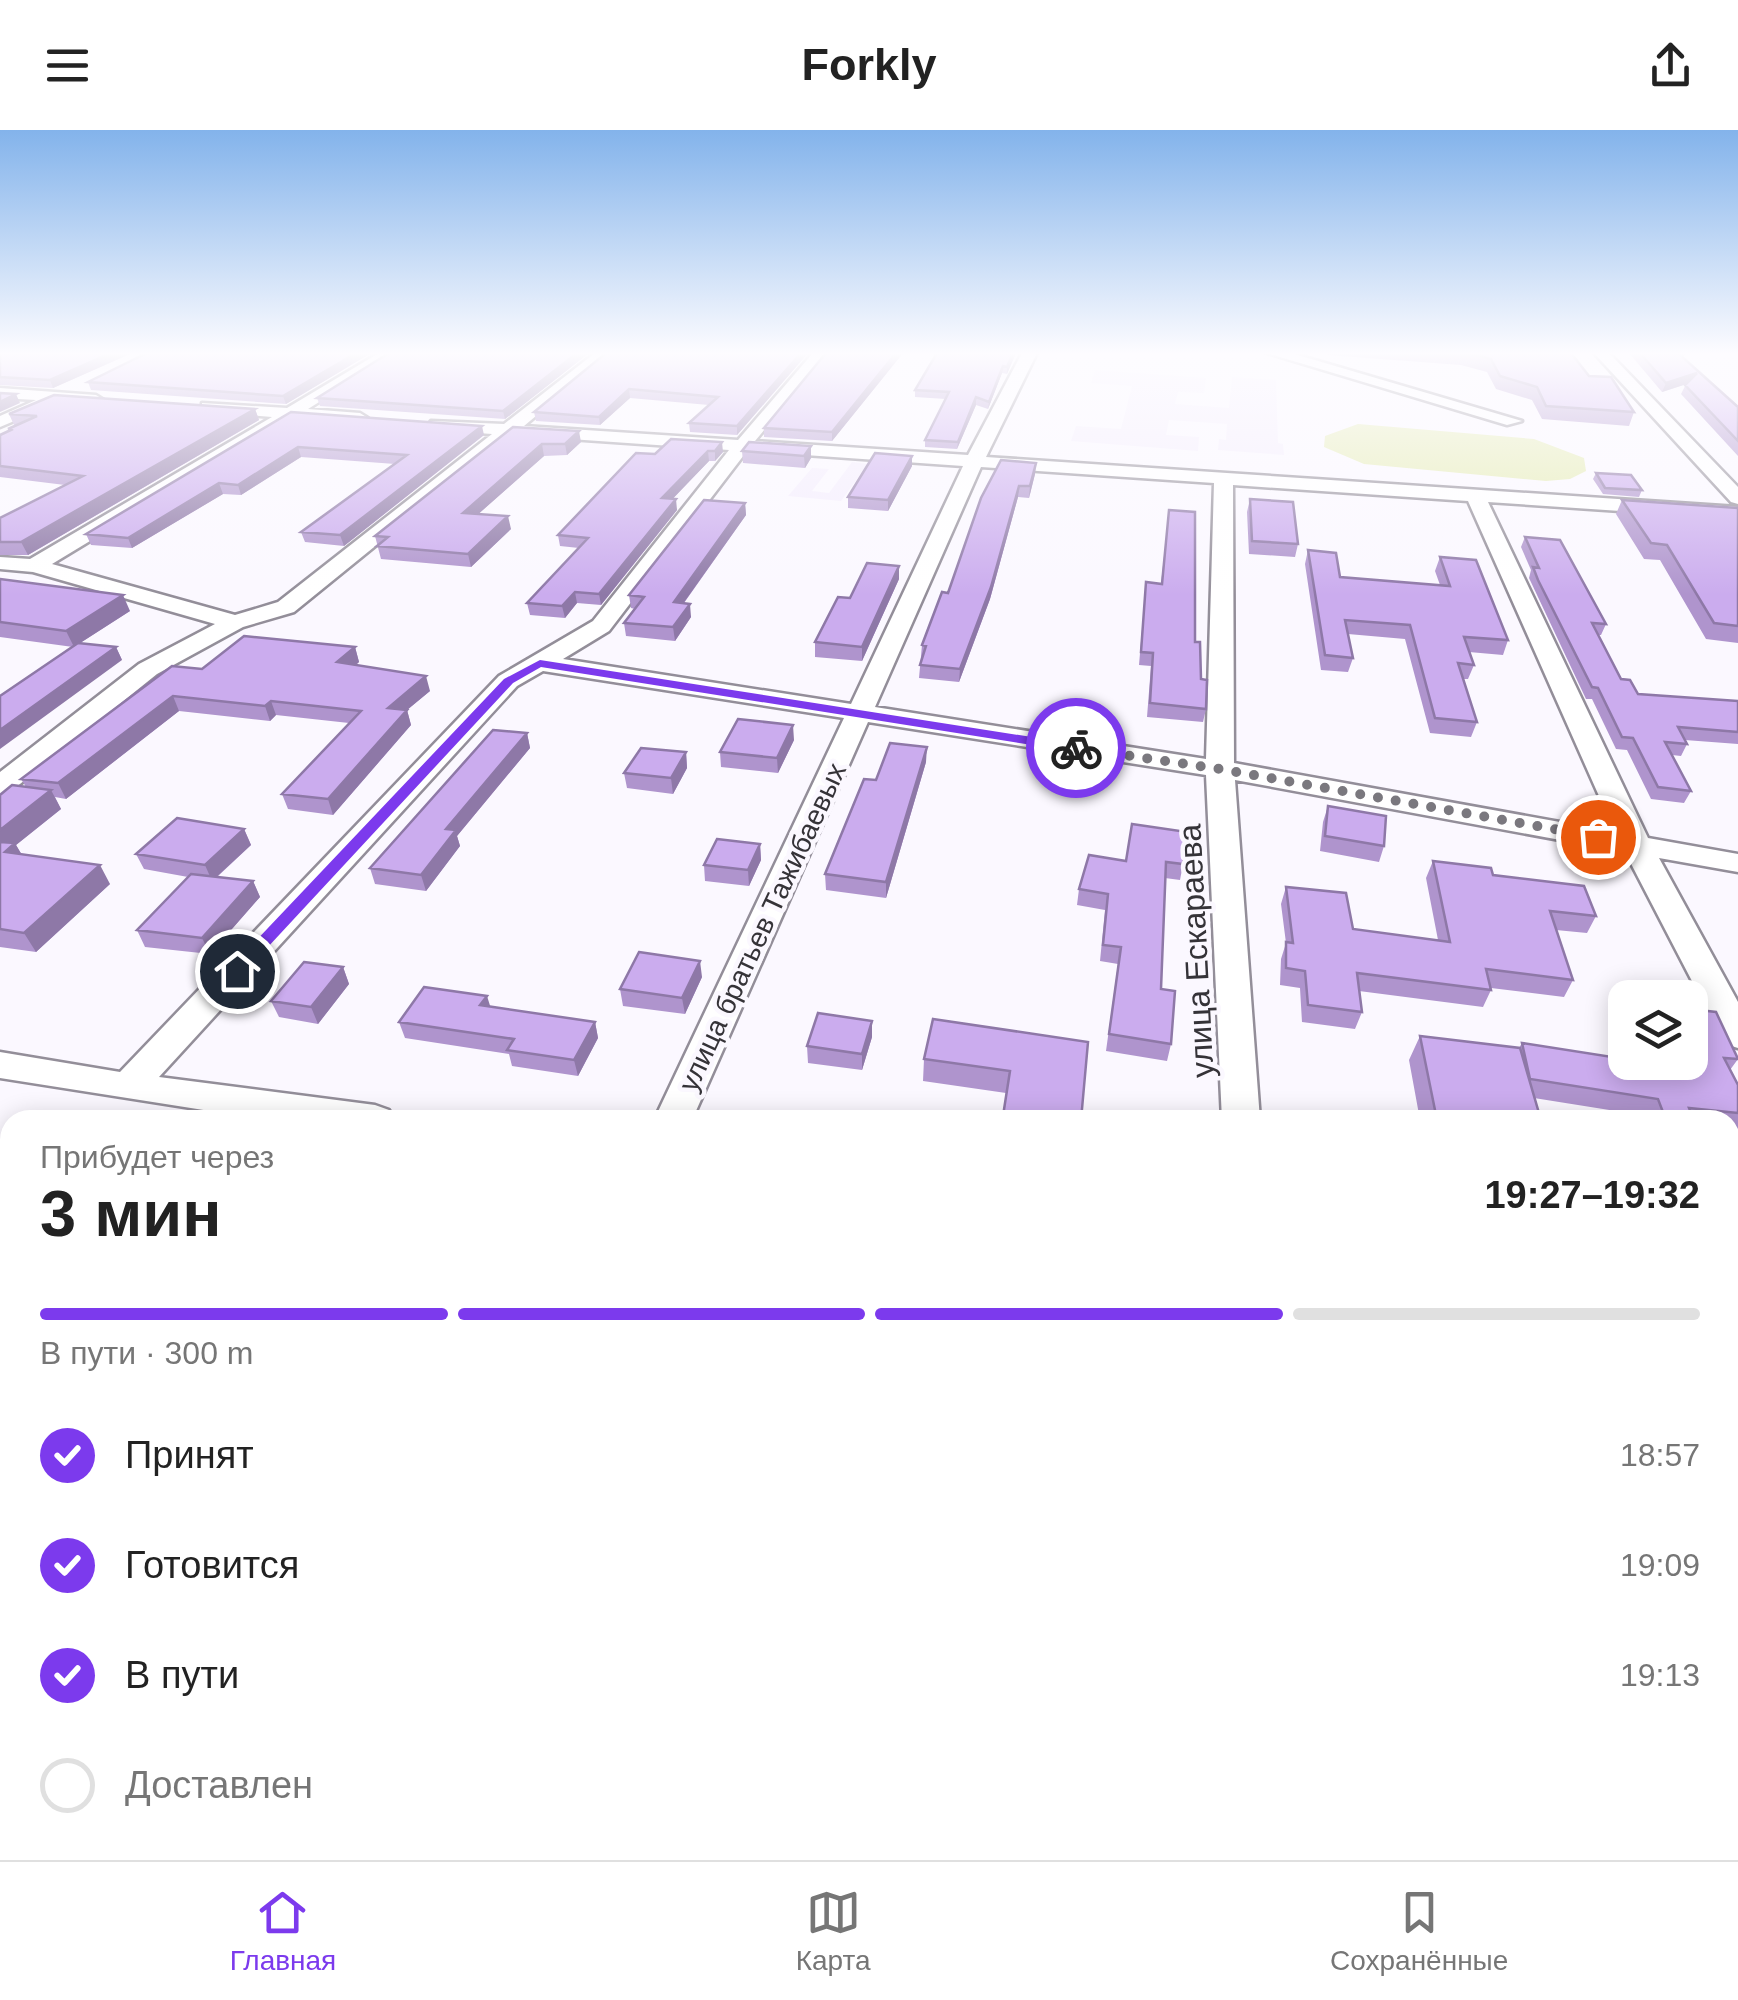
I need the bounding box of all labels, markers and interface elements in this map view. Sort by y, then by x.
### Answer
icon: menu [40,38,95,93]
icon: share [1643,38,1698,93]
text: Forkly [801,39,937,90]
courier [1026,698,1126,798]
icon: bike [1049,721,1104,776]
street label: улица братьев Тажибаевых [673,758,852,1096]
pin [1556,795,1641,880]
icon: bag [1571,810,1626,865]
street label: улица Ескараева [1171,823,1221,1079]
pin [195,929,280,1014]
icon: home [210,944,265,999]
map controls [1608,980,1708,1080]
button: layers [1608,980,1708,1080]
text: Прибудет через [40,1139,274,1175]
text: 19:27–19:32 [1484,1174,1700,1216]
text: 3 мин [40,1177,222,1250]
text: В пути · 300 m [40,1335,253,1371]
icon: check [40,1428,95,1483]
text: Принят [125,1434,254,1476]
text: 18:57 [1620,1437,1700,1473]
icon: check [40,1538,95,1593]
text: Готовится [125,1544,299,1586]
text: 19:09 [1620,1547,1700,1583]
icon: check [40,1648,95,1703]
text: В пути [125,1654,239,1696]
text: 19:13 [1620,1657,1700,1693]
text: Доставлен [125,1764,313,1806]
tab: Главная [230,1885,336,1977]
tab: Карта [796,1885,871,1977]
tab: Сохранённые [1330,1885,1508,1977]

